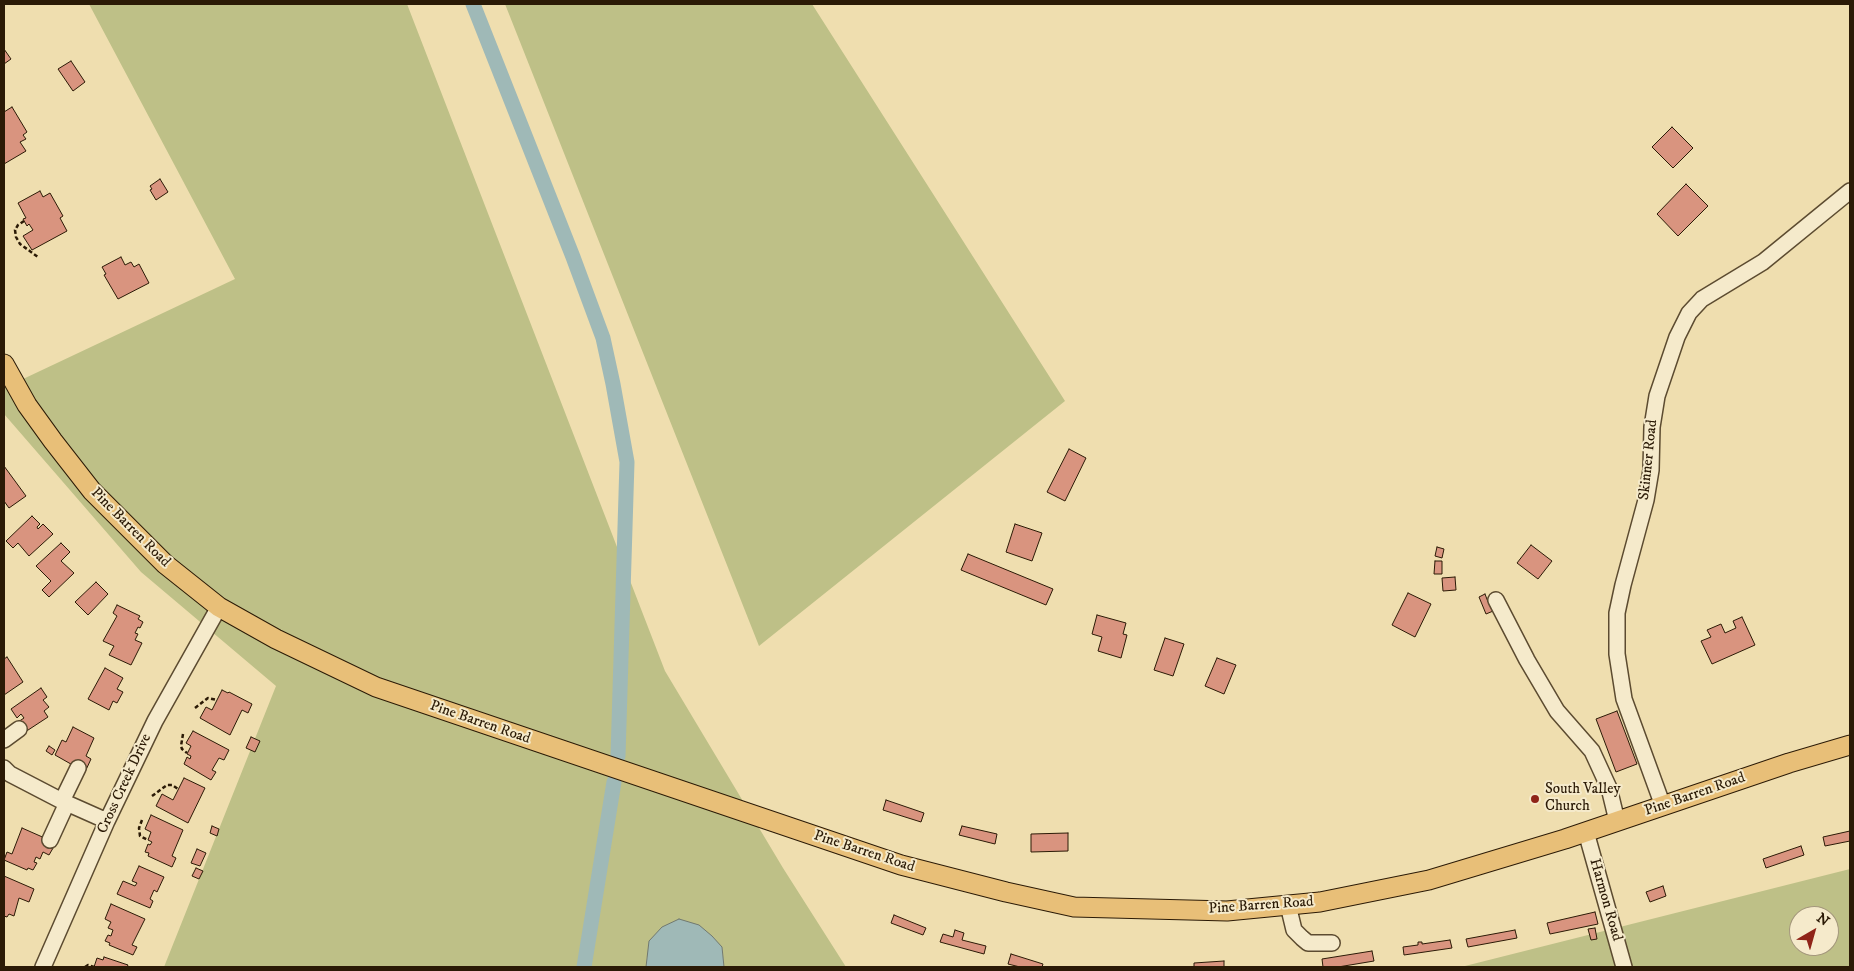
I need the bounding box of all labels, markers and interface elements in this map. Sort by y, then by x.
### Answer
street label: Skinner Road [1636,419,1662,501]
street label: Pine Barren Road [86,484,174,572]
street label: Pine Barren Road [427,697,533,749]
street label: Cross Creek Drive [94,731,156,837]
street label: Pine Barren Road [1642,769,1748,821]
place label: South Valley Church [1545,781,1621,816]
marker: South Valley Church [1529,793,1541,805]
street label: Pine Barren Road [811,827,917,877]
street label: Harmon Road [1585,857,1625,943]
street label: Pine Barren Road [1208,893,1314,919]
north arrow [1789,906,1839,956]
text: N [1813,909,1833,931]

